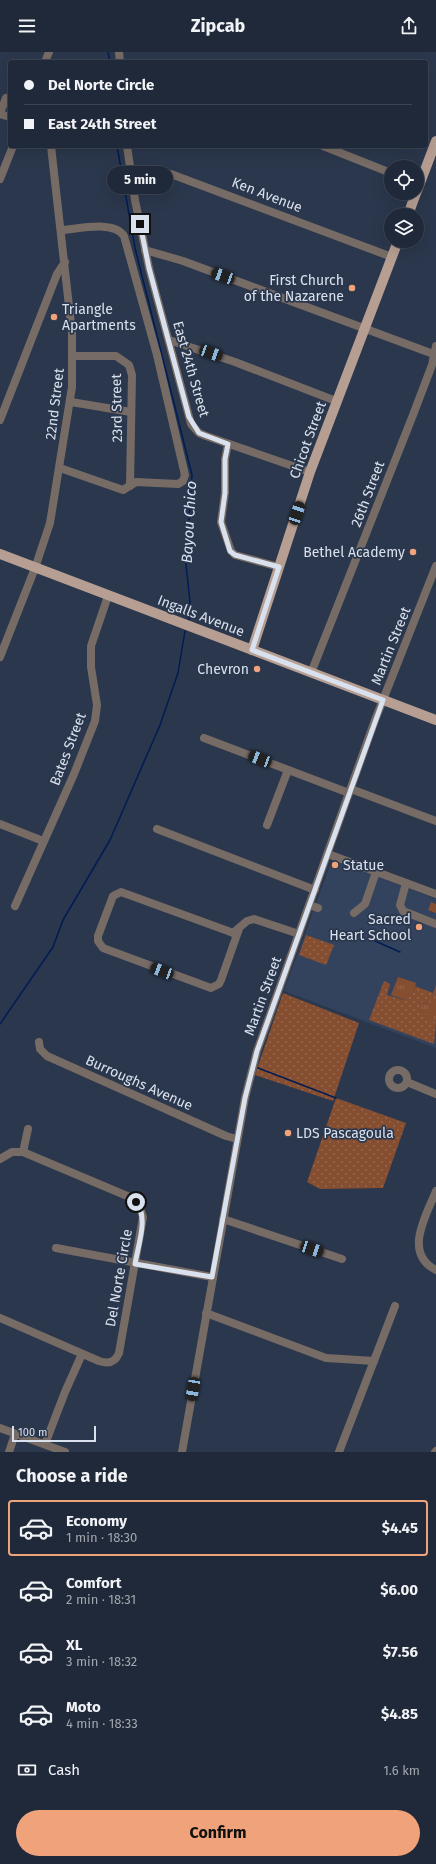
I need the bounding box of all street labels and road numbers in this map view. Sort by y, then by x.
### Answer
street label: Ken Avenue [229,174,305,216]
street label: East 24th Street [169,319,213,420]
street label: 22nd Street [42,366,68,441]
street label: 23rd Street [108,372,126,443]
street label: Chicot Street [286,398,330,481]
street label: 26th Street [348,458,389,529]
street label: Ingalls Avenue [155,592,247,640]
street label: Martin Street [368,604,415,688]
street label: Bates Street [46,709,90,788]
street label: Martin Street [241,953,285,1038]
street label: Burroughs Avenue [83,1052,195,1114]
street label: Del Norte Circle [102,1228,136,1328]

